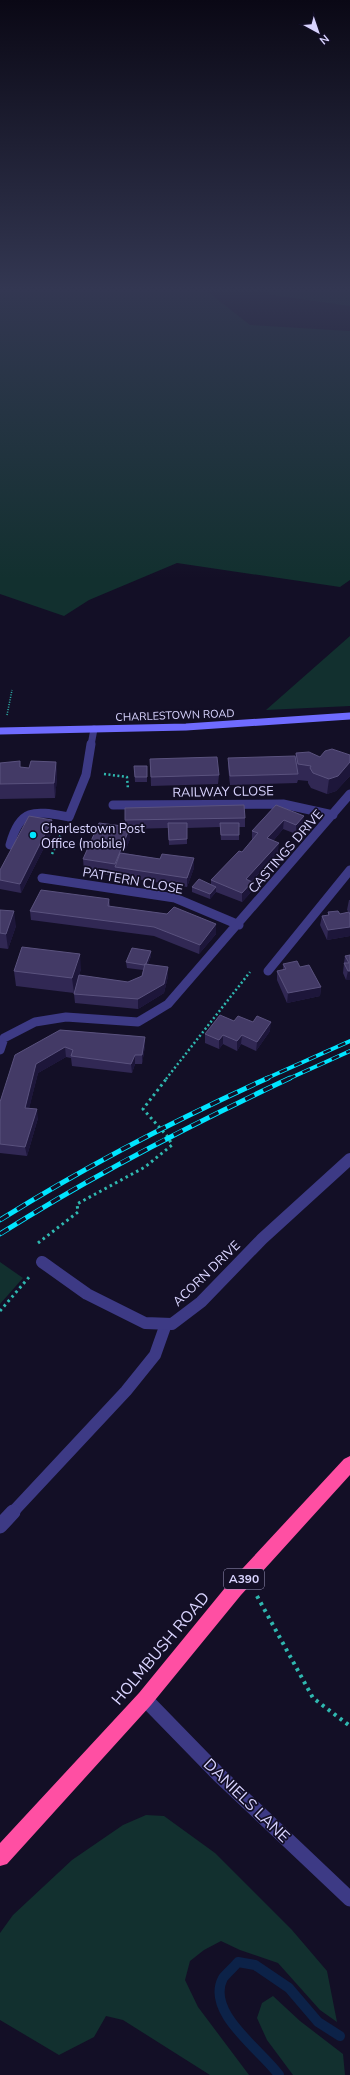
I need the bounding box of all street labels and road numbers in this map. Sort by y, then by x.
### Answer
street label: CHARLESTOWN ROAD [115,706,235,725]
street label: RAILWAY CLOSE [172,782,274,802]
street label: CASTINGS DRIVE [244,806,327,897]
street label: PATTERN CLOSE [81,863,184,899]
street label: ACORN DRIVE [169,1237,244,1311]
road number: A390 [224,1569,264,1589]
street label: HOLMBUSH ROAD [107,1587,215,1710]
street label: DANIELS LANE [198,1754,294,1848]

